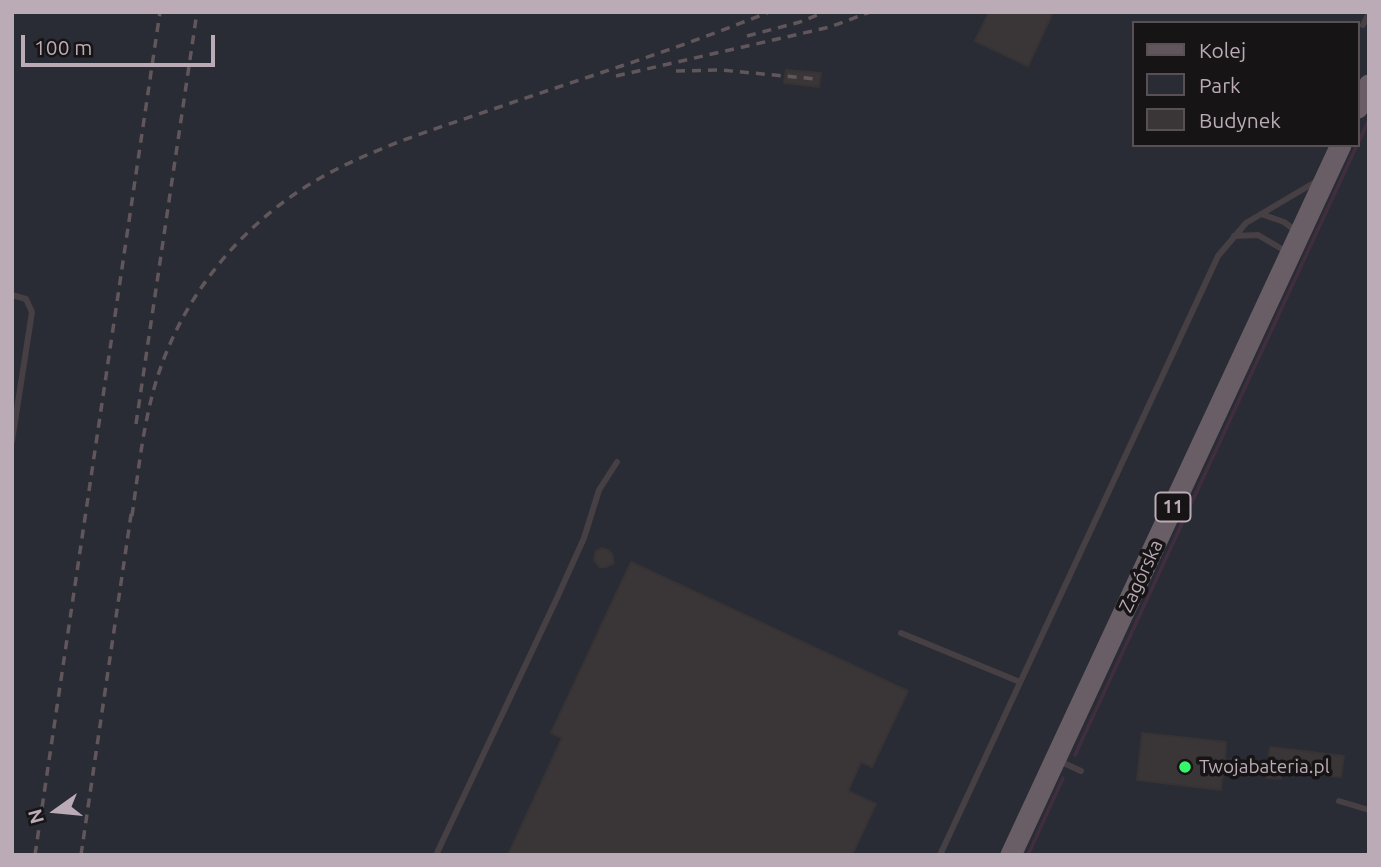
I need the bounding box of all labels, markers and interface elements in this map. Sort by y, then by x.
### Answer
scale bar [24,21,219,65]
legend [1132,21,1360,147]
text: 100 m [34,35,92,59]
text: Kolej [1199,38,1246,62]
text: Park [1199,73,1241,97]
text: Budynek [1199,108,1281,132]
road number: 11 [1156,492,1190,522]
street label: Zagórska [1114,536,1168,616]
place label: Twojabateria.pl [1199,756,1330,778]
marker: Twojabateria.pl [1177,759,1193,775]
north arrow [21,776,91,846]
text: N [23,807,48,826]

